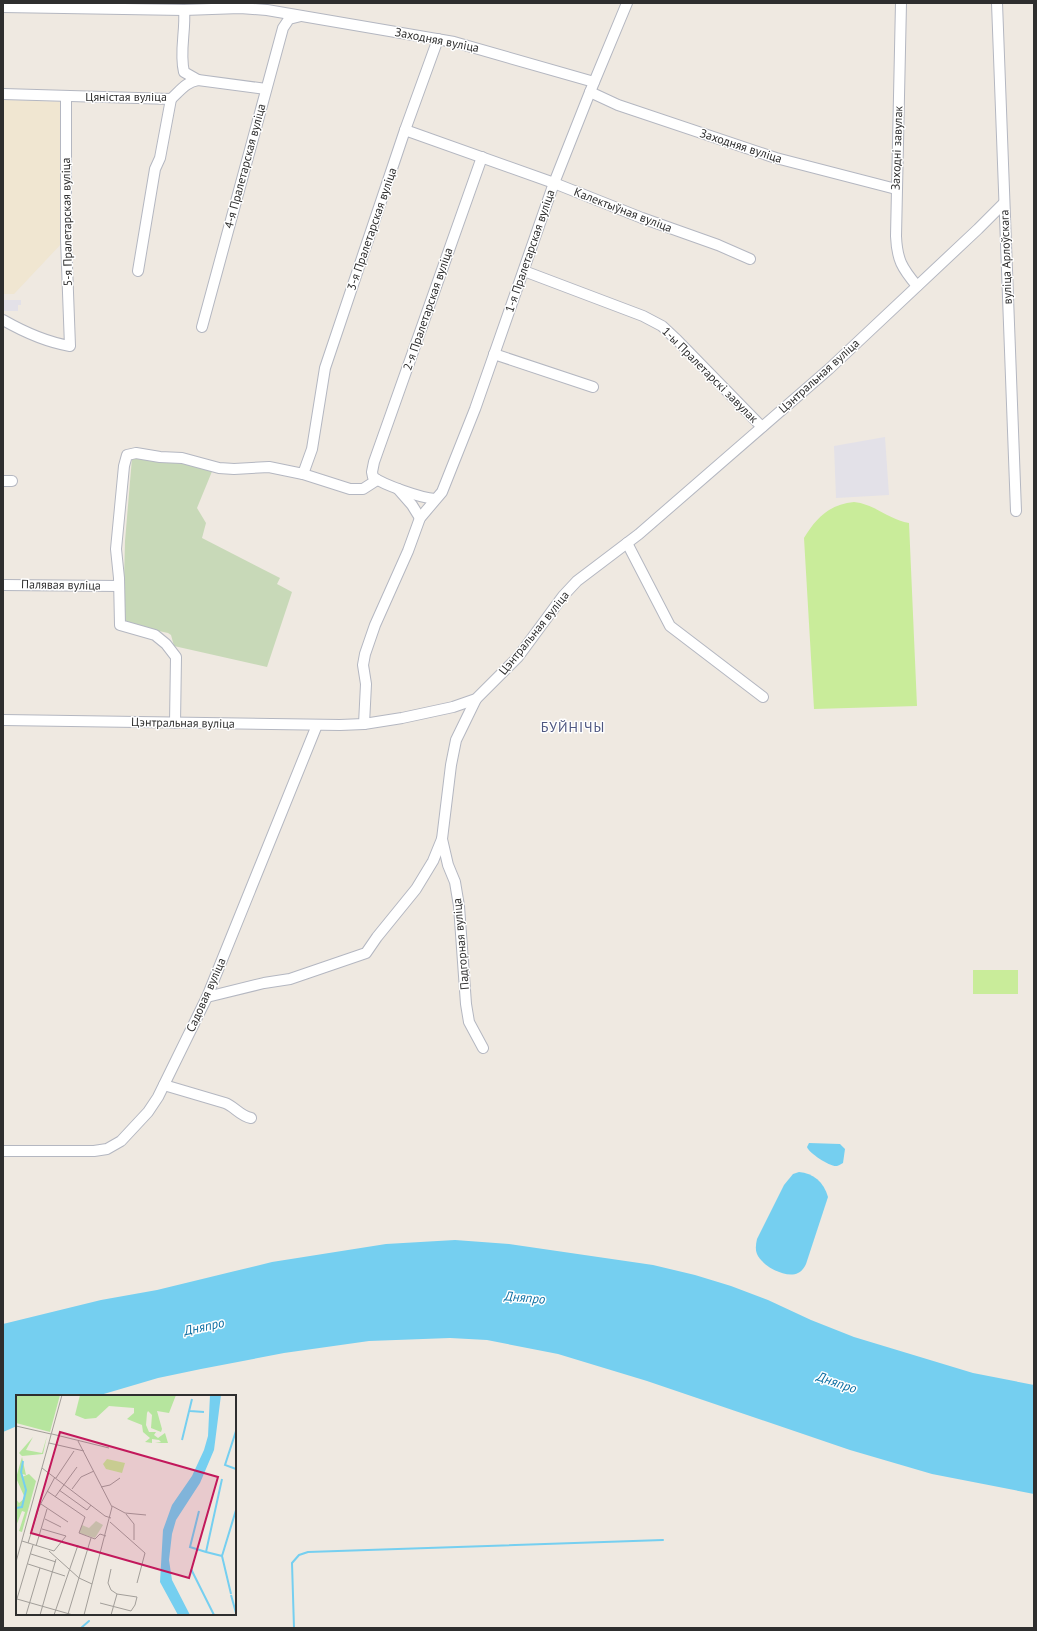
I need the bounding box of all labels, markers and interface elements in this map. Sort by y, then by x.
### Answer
street label: Заходняя вуліца [394,24,481,55]
street label: Цяністая вуліца [85,89,167,104]
street label: 4-я Пралетарская вуліца [221,102,268,230]
street label: Заходні завулак [888,105,905,190]
street label: Заходняя вуліца [698,125,784,166]
street label: 5-я Пралетарская вуліца [58,158,75,286]
street label: 3-я Пралетарская вуліца [343,166,400,292]
street label: Калектыўная вуліца [572,184,674,235]
street label: 1-я Пралетарская вуліца [501,188,558,314]
street label: вуліца Арлоўскага [996,209,1015,305]
street label: 2-я Пралетарская вуліца [399,246,456,372]
street label: 1-ы Пралетарскі завулак [659,324,762,426]
street label: Цэнтральная вуліца [775,335,862,416]
street label: Палявая вуліца [21,576,101,593]
street label: Цэнтральная вуліца [495,588,572,678]
street label: Цэнтральная вуліца [131,714,235,731]
district label: БУЙНІЧЫ [541,718,605,736]
street label: Падгорная вуліца [449,898,472,991]
street label: Садовая вуліца [182,955,229,1034]
water label: Дняпро [503,1287,547,1308]
water label: Дняпро [181,1314,226,1339]
water label: Дняпро [814,1367,859,1397]
inset map [16,1395,236,1615]

